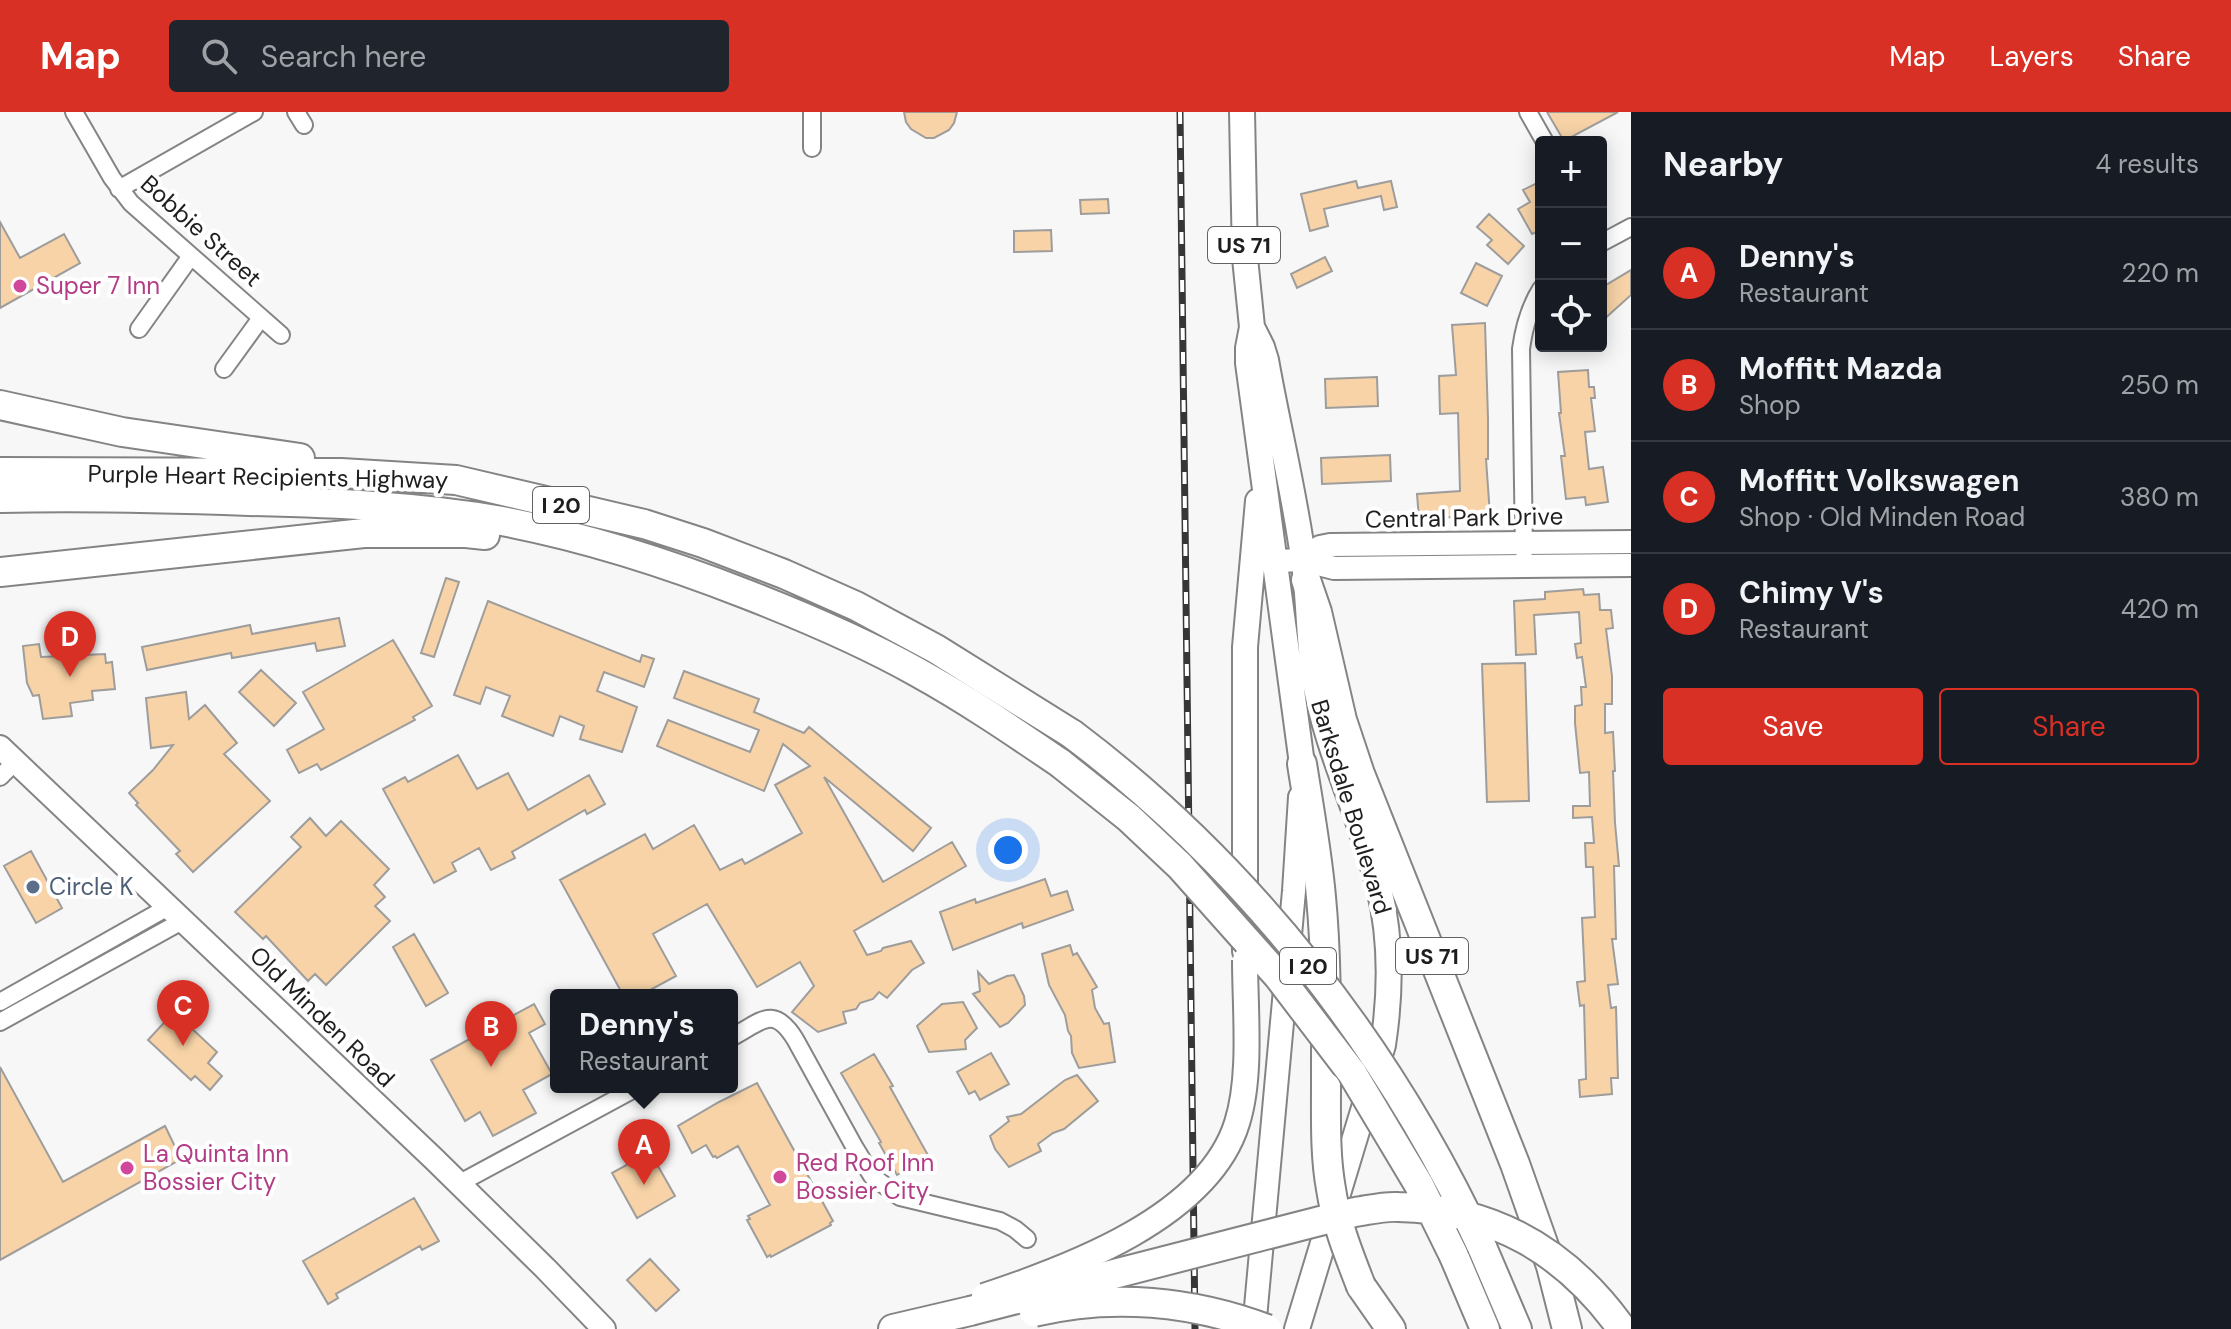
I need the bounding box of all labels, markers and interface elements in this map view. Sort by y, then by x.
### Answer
search box [169,20,729,92]
text: Map [40,31,121,81]
icon: search [197,34,241,78]
text: Search here [261,37,426,76]
text: Map [1889,38,1946,75]
text: Layers [1990,38,2074,75]
text: Share [2118,38,2191,75]
map controls [1535,136,1607,352]
button: + [1535,136,1607,208]
text: Nearby [1663,142,1783,187]
text: 4 results [2095,147,2199,181]
street label: Bobbie Street [134,168,268,293]
button: − [1535,208,1607,280]
road number: US 71 [1208,227,1280,263]
text: Denny's [1739,237,1855,276]
text: A [1680,256,1698,290]
text: 220 m [2121,256,2199,290]
place label: Super 7 Inn [36,270,160,301]
text: Restaurant [1739,276,1869,310]
marker: Super 7 Inn [11,277,29,295]
button: locate [1535,280,1607,352]
text: Moffitt Mazda [1739,349,1942,388]
text: B [1681,368,1697,402]
text: 250 m [2120,368,2199,402]
text: Shop [1739,388,1801,422]
street label: Purple Heart Recipients Highway [87,458,449,495]
text: Moffitt Volkswagen [1739,461,2019,500]
text: C [1679,480,1699,514]
text: 380 m [2120,480,2199,514]
road number: I 20 [533,487,589,523]
street label: Central Park Drive [1365,500,1563,535]
text: Shop · Old Minden Road [1739,500,2025,534]
text: Chimy V's [1739,573,1884,612]
text: D [1680,592,1698,626]
text: 420 m [2121,592,2199,626]
pin: D [44,611,96,677]
text: Restaurant [1739,612,1869,646]
button: Save [1663,688,1923,765]
button: Share [1939,688,2199,765]
street label: Barksdale Boulevard [1304,696,1399,918]
your location [988,830,1028,870]
place label: Circle K [49,871,134,902]
marker: Circle K [24,878,42,896]
road number: US 71 [1396,938,1468,974]
street label: Old Minden Road [243,940,401,1094]
road number: I 20 [1280,948,1336,984]
pin: C [157,980,209,1046]
popup [550,989,738,1093]
pin: B [465,1001,517,1067]
text: Denny's [579,1005,695,1044]
text: Restaurant [579,1044,709,1078]
pin: A [618,1119,670,1185]
place label: La Quinta Inn Bossier City [143,1138,289,1197]
place label: Red Roof Inn Bossier City [796,1147,934,1206]
marker: La Quinta Inn Bossier City [118,1159,136,1177]
marker: Red Roof Inn Bossier City [771,1168,789,1186]

